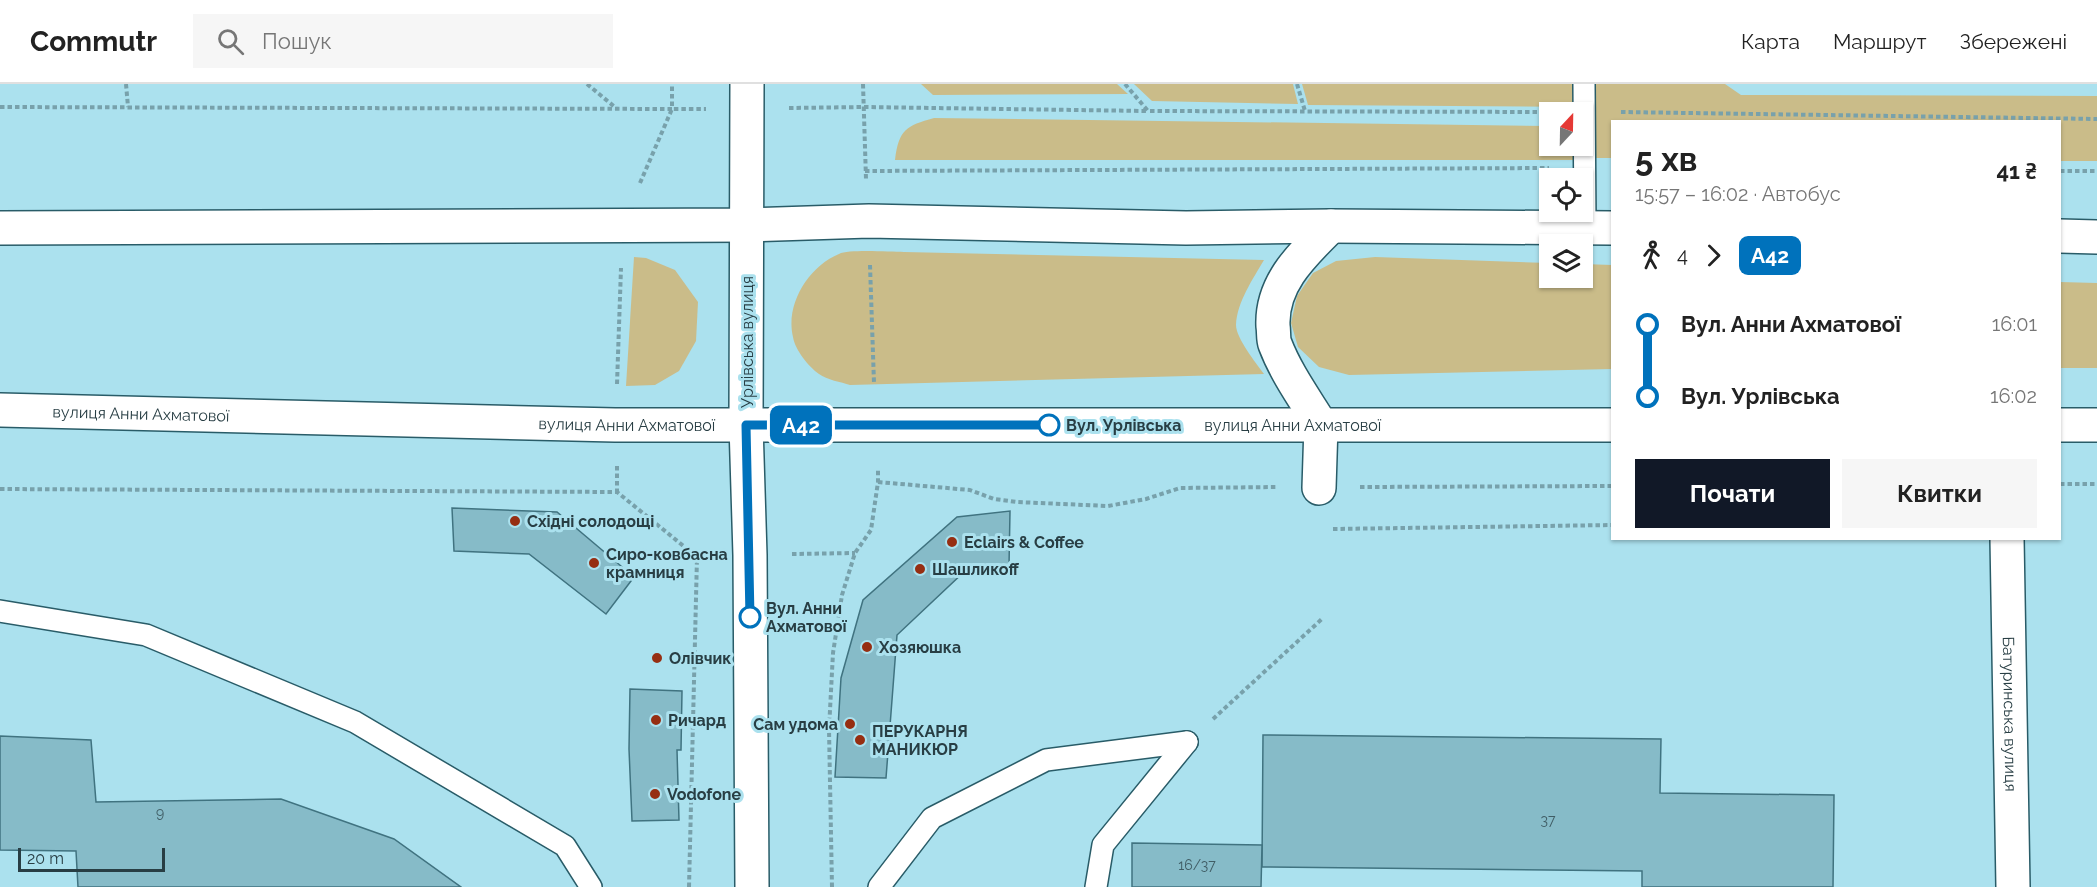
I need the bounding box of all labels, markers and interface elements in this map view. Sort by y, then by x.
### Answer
search box [193,14,613,68]
text: Commutr [30,25,157,58]
icon: search [214,25,247,58]
text: Пошук [262,28,332,54]
text: Карта [1741,29,1800,54]
text: Маршрут [1833,29,1926,54]
text: Збережені [1959,29,2067,54]
north arrow [1539,102,1593,156]
map controls [1539,102,1593,288]
text: 5 хв [1635,140,1697,179]
text: 41 ₴ [1997,158,2037,184]
button: locate [1539,168,1593,222]
text: 15:57 – 16:02 · Автобус [1635,182,1841,206]
button: layers [1539,234,1593,288]
icon: walk [1635,239,1668,272]
icon: forward [1697,239,1730,272]
text: 4 [1677,243,1688,267]
text: А42 [1751,243,1789,268]
street label: Урлівська вулиця [738,276,757,408]
text: Вул. Анни Ахматової [1681,311,1901,337]
text: 16:01 [1992,312,2037,336]
text: Вул. Урлівська [1681,383,1840,409]
text: 16:02 [1990,384,2037,408]
street label: вулиця Анни Ахматової [52,402,230,425]
line badge: А42 [766,406,836,444]
text: А42 [782,413,820,438]
street label: вулиця Анни Ахматової [538,414,716,435]
marker: Вул. Урлівська [1038,414,1060,436]
place label: Вул. Урлівська [1066,416,1181,435]
street label: вулиця Анни Ахматової [1204,416,1382,435]
button: Почати [1635,459,1830,528]
button: Квитки [1842,459,2037,528]
place label: Східні солодощі [527,512,654,531]
marker: Східні солодощі [508,514,522,528]
place label: Eclairs & Coffee [964,533,1084,552]
marker: Eclairs & Coffee [945,535,959,549]
place label: Сиро-ковбасна крамниця [606,545,728,582]
marker: Сиро-ковбасна крамниця [587,556,601,570]
place label: Шашликоff [932,560,1020,579]
marker: Шашликоff [913,562,927,576]
place label: Вул. Анни Ахматової [766,599,847,636]
marker: Вул. Анни Ахматової [739,606,761,628]
street label: Батуринська вулиця [1999,636,2021,792]
place label: Хозяюшка [878,638,961,657]
marker: Хозяюшка [860,640,874,654]
place label: Олівчик [669,649,731,668]
marker: Олівчик [650,651,664,665]
place label: Ричард [668,711,726,730]
marker: Ричард [649,713,663,727]
place label: Сам удома [753,715,838,734]
marker: Сам удома [843,717,857,731]
place label: ПЕРУКАРНЯ МАНИКЮР [872,722,968,759]
marker: ПЕРУКАРНЯ МАНИКЮР [853,733,867,747]
place label: Vodofone [667,785,742,804]
marker: Vodofone [648,787,662,801]
house number: 9 [156,805,164,821]
house number: 37 [1541,812,1556,828]
scale bar [18,845,165,872]
text: 20 m [27,849,64,868]
house number: 16/37 [1178,857,1216,873]

